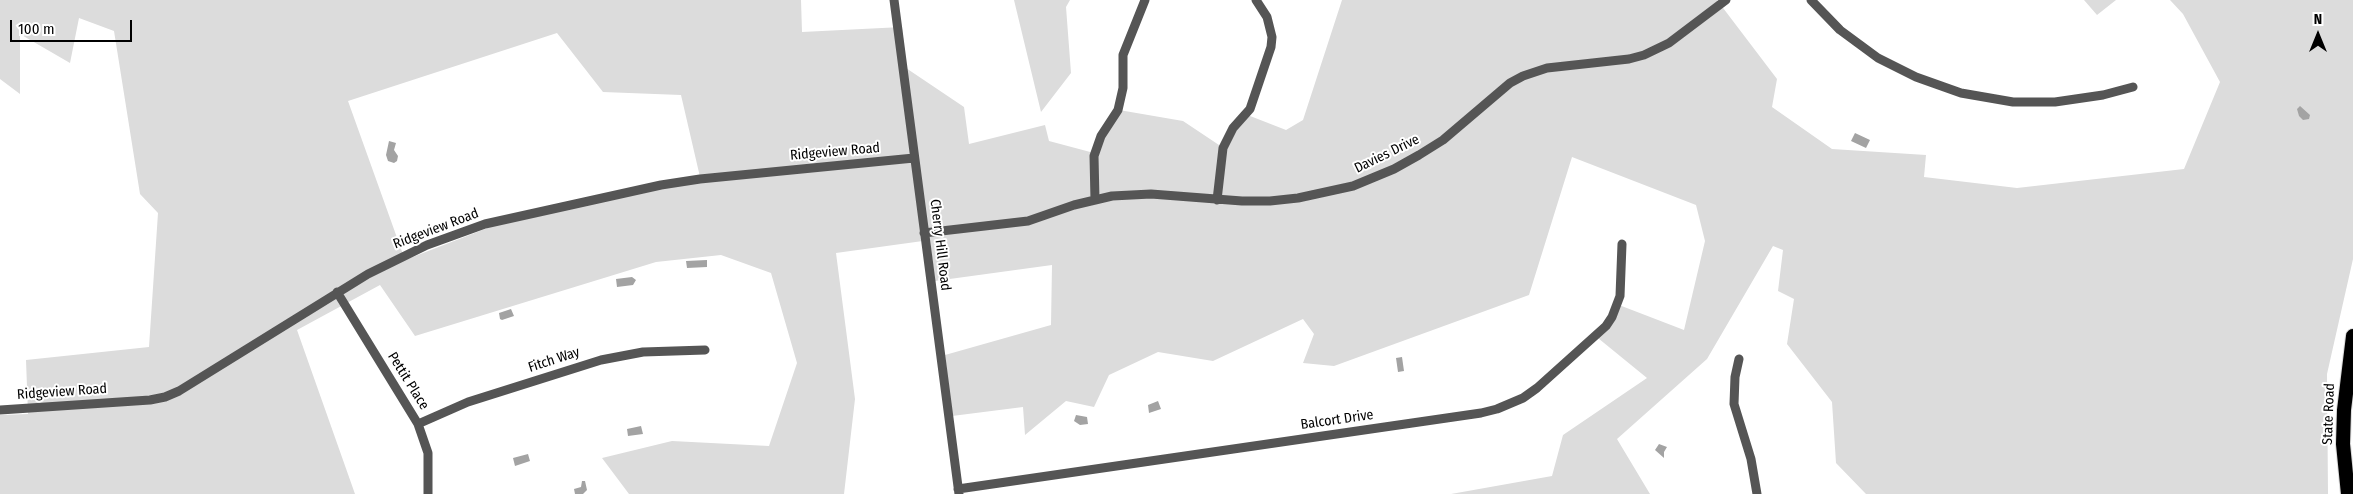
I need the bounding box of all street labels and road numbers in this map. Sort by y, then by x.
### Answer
street label: Davies Drive [1352,131,1422,177]
street label: Ridgeview Road [789,140,881,164]
street label: Cherry Hill Road [926,198,954,292]
street label: Ridgeview Road [391,205,481,253]
street label: Fitch Way [526,344,582,376]
street label: Pettit Place [384,349,432,413]
street label: Ridgeview Road [17,380,107,404]
street label: State Road [2320,383,2338,445]
street label: Balcort Drive [1299,407,1375,433]

